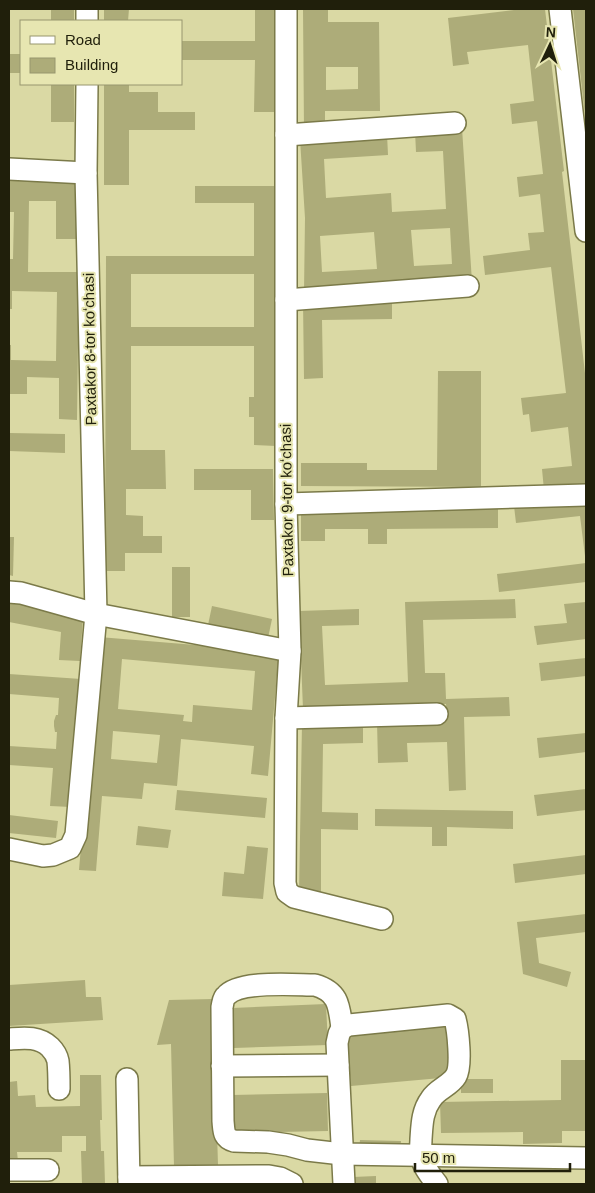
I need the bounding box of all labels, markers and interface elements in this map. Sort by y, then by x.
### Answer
legend [20,20,182,85]
north arrow [525,20,575,70]
text: N [545,24,557,40]
text: Road [65,31,101,48]
text: Building [65,56,118,73]
street label: Paxtakor 8-tor koʻchasi [80,273,99,425]
street label: Paxtakor 9-tor koʻchasi [277,424,296,576]
scale bar [415,1140,570,1172]
text: 50 m [422,1149,455,1166]

